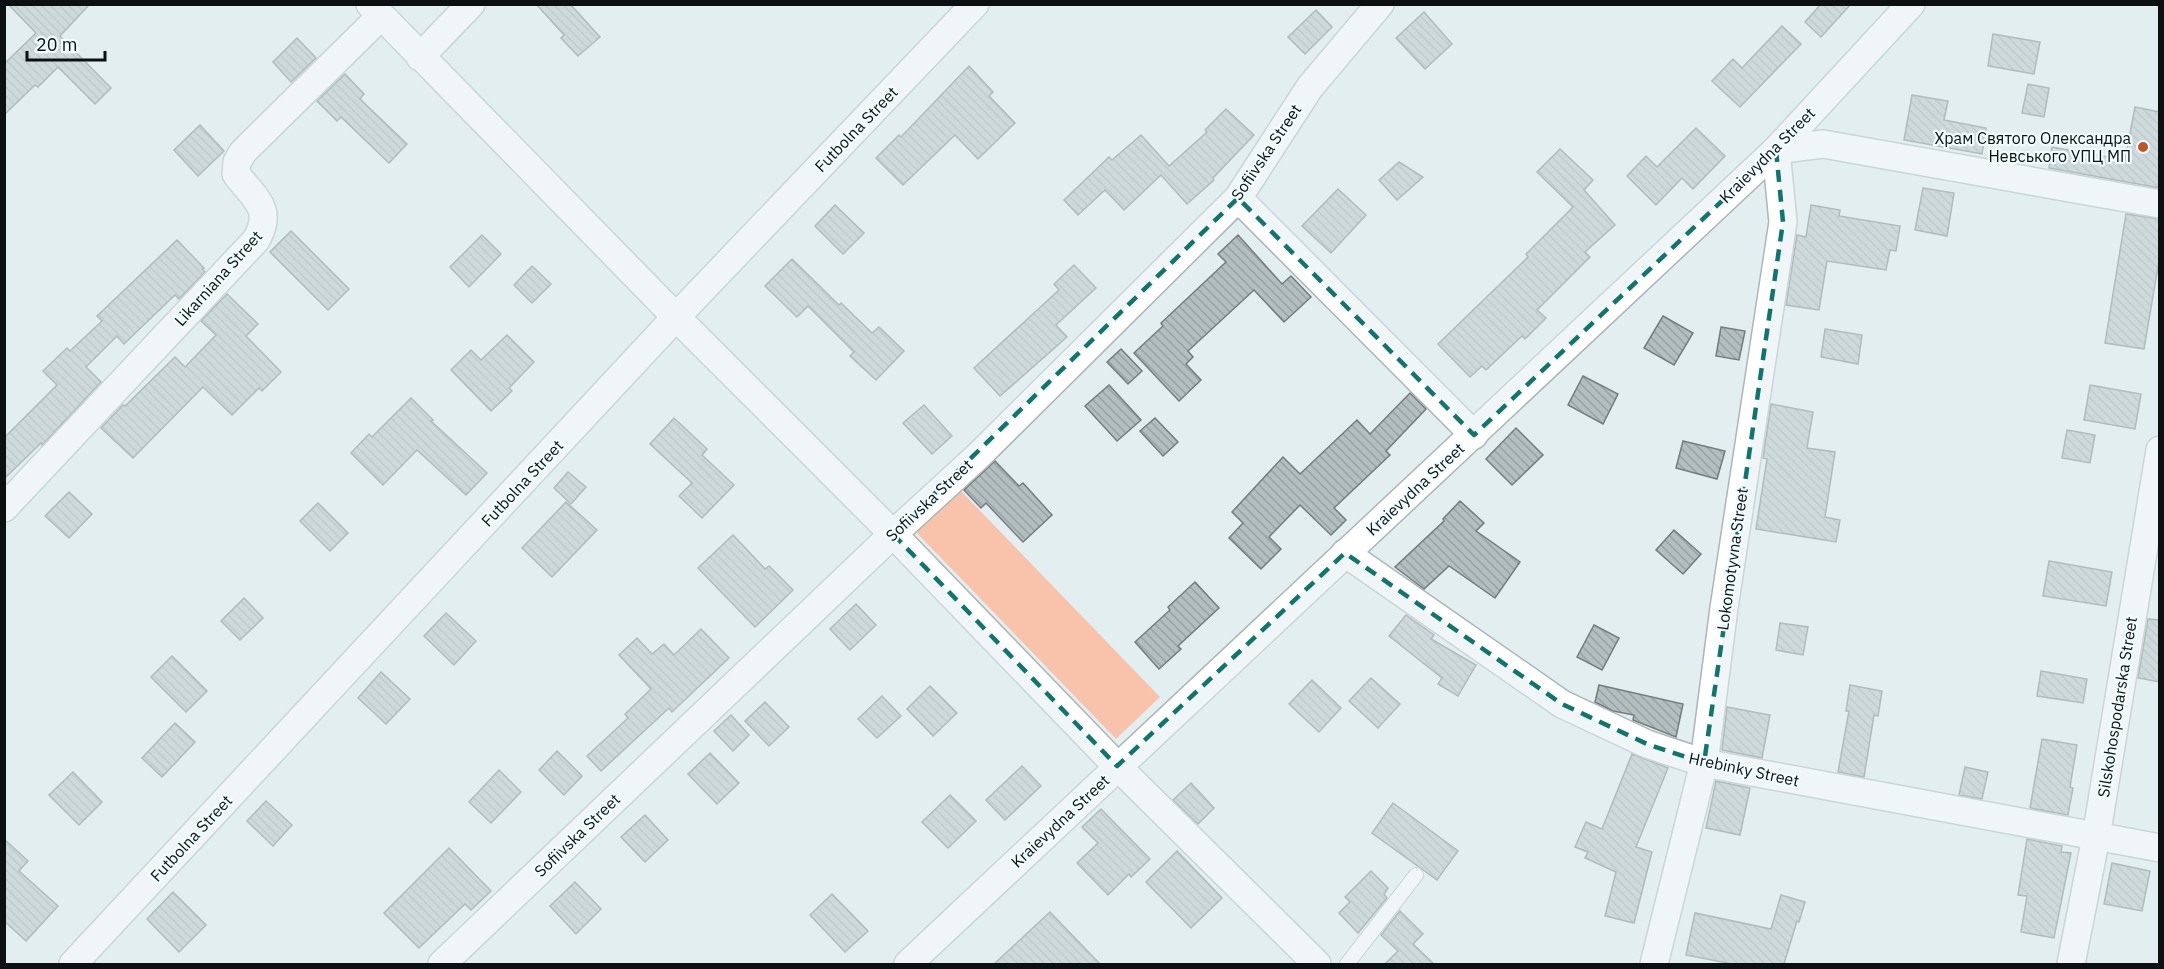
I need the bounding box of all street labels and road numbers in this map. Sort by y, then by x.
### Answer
street label: Futbolna Street [810,82,902,176]
street label: Sofiivska Street [1227,100,1305,204]
street label: Kraievydna Street [1715,103,1819,207]
street label: Likarniana Street [170,226,266,330]
street label: Futbolna Street [477,436,567,530]
street label: Kraievydna Street [1362,438,1468,540]
street label: Sofiivska Street [881,455,977,545]
street label: Lokomotyvna Street [1712,486,1752,632]
street label: Silskohospodarska Street [2093,615,2141,799]
street label: Hrebinky Street [1687,748,1801,790]
street label: Kraievydna Street [1007,770,1113,872]
street label: Sofiivska Street [530,789,624,881]
street label: Futbolna Street [146,791,236,885]

